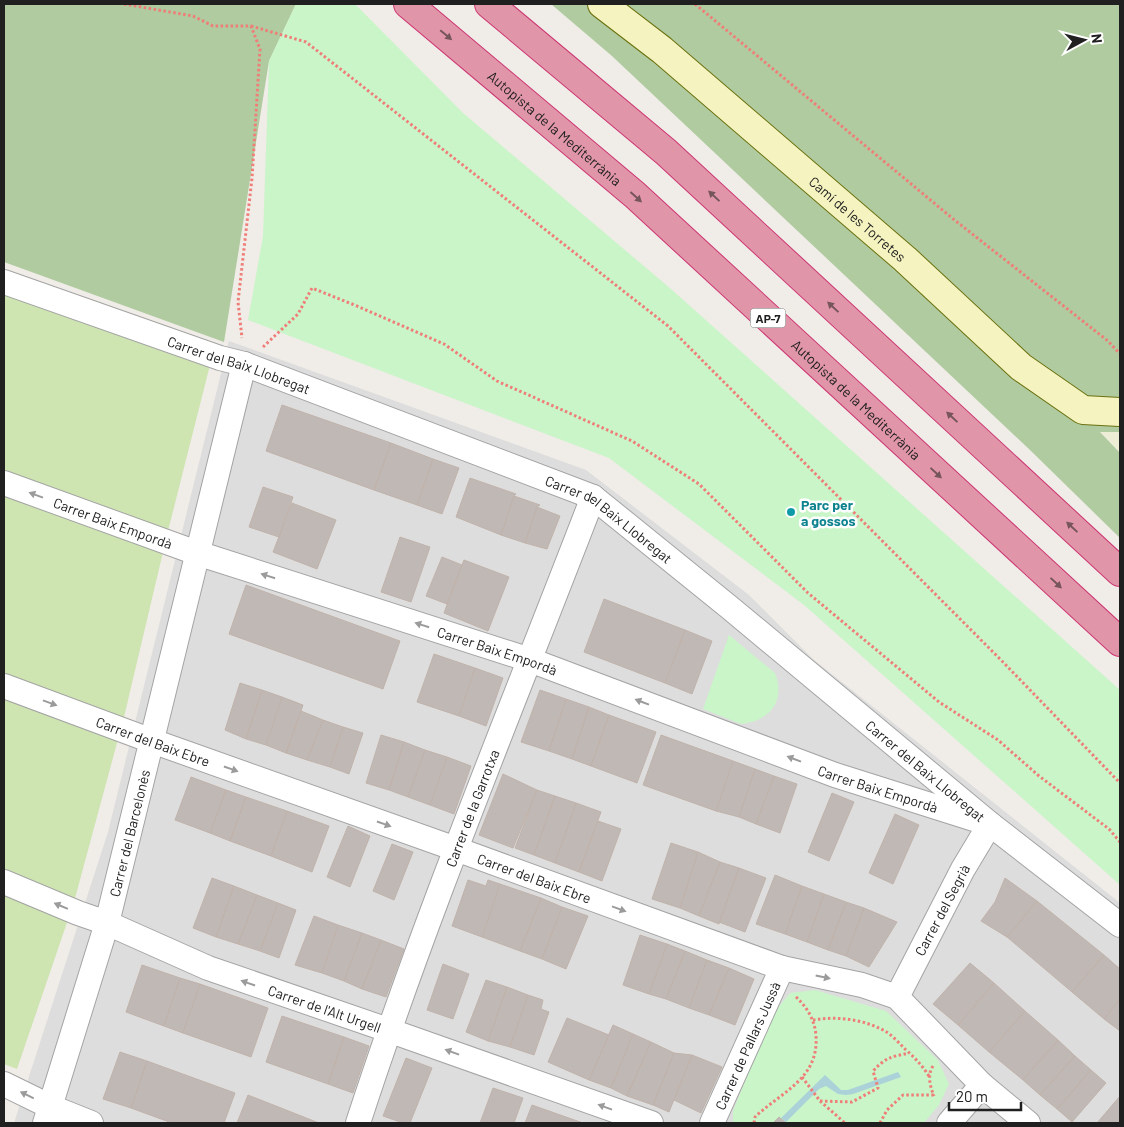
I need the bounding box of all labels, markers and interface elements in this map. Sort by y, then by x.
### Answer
north arrow [1059,15,1109,65]
one-way arrow [439,30,452,41]
text: N [1088,33,1106,44]
street label: Autopista de la Mediterrània [485,67,625,189]
street label: Camí de les Torretes [806,172,910,265]
one-way arrow [708,190,720,202]
one-way arrow [630,191,642,203]
one-way arrow [827,301,839,313]
road number: AP-7 [750,308,786,328]
street label: Carrer del Baix Llobregat [165,332,313,397]
street label: Autopista de la Mediterrània [789,336,925,463]
one-way arrow [947,411,959,423]
one-way arrow [930,467,942,479]
street label: Carrer del Baix Llobregat [543,471,676,566]
one-way arrow [29,491,44,498]
street label: Carrer Baix Empordà [51,493,175,552]
place label: Parc per a gossos [801,496,856,529]
marker: Parc per a gossos [785,506,797,518]
one-way arrow [1066,521,1078,533]
one-way arrow [260,572,275,579]
one-way arrow [1049,577,1061,589]
one-way arrow [415,621,430,629]
street label: Carrer Baix Empordà [435,622,560,678]
one-way arrow [634,698,649,706]
one-way arrow [42,700,57,707]
street label: Carrer del Baix Ebre [94,713,212,769]
street label: Carrer del Baix Llobregat [863,716,989,825]
street label: Carrer de la Garrotxa [441,747,502,869]
one-way arrow [786,755,801,763]
street label: Carrer Baix Empordà [816,761,940,816]
one-way arrow [224,766,239,774]
street label: Carrer del Barcelonès [105,768,153,898]
one-way arrow [377,821,392,828]
street label: Carrer del Baix Ebre [475,849,594,906]
street label: Carrer del Segrià [911,861,973,959]
one-way arrow [54,901,68,909]
one-way arrow [612,905,627,913]
one-way arrow [816,973,832,981]
one-way arrow [241,978,256,986]
street label: Carrer de Pallars Jussà [711,979,783,1112]
street label: Carrer de l'Alt Urgell [266,981,384,1036]
one-way arrow [444,1048,459,1056]
scale bar [949,1080,1022,1112]
text: 20 m [956,1087,988,1105]
one-way arrow [20,1091,35,1099]
one-way arrow [597,1103,612,1111]

